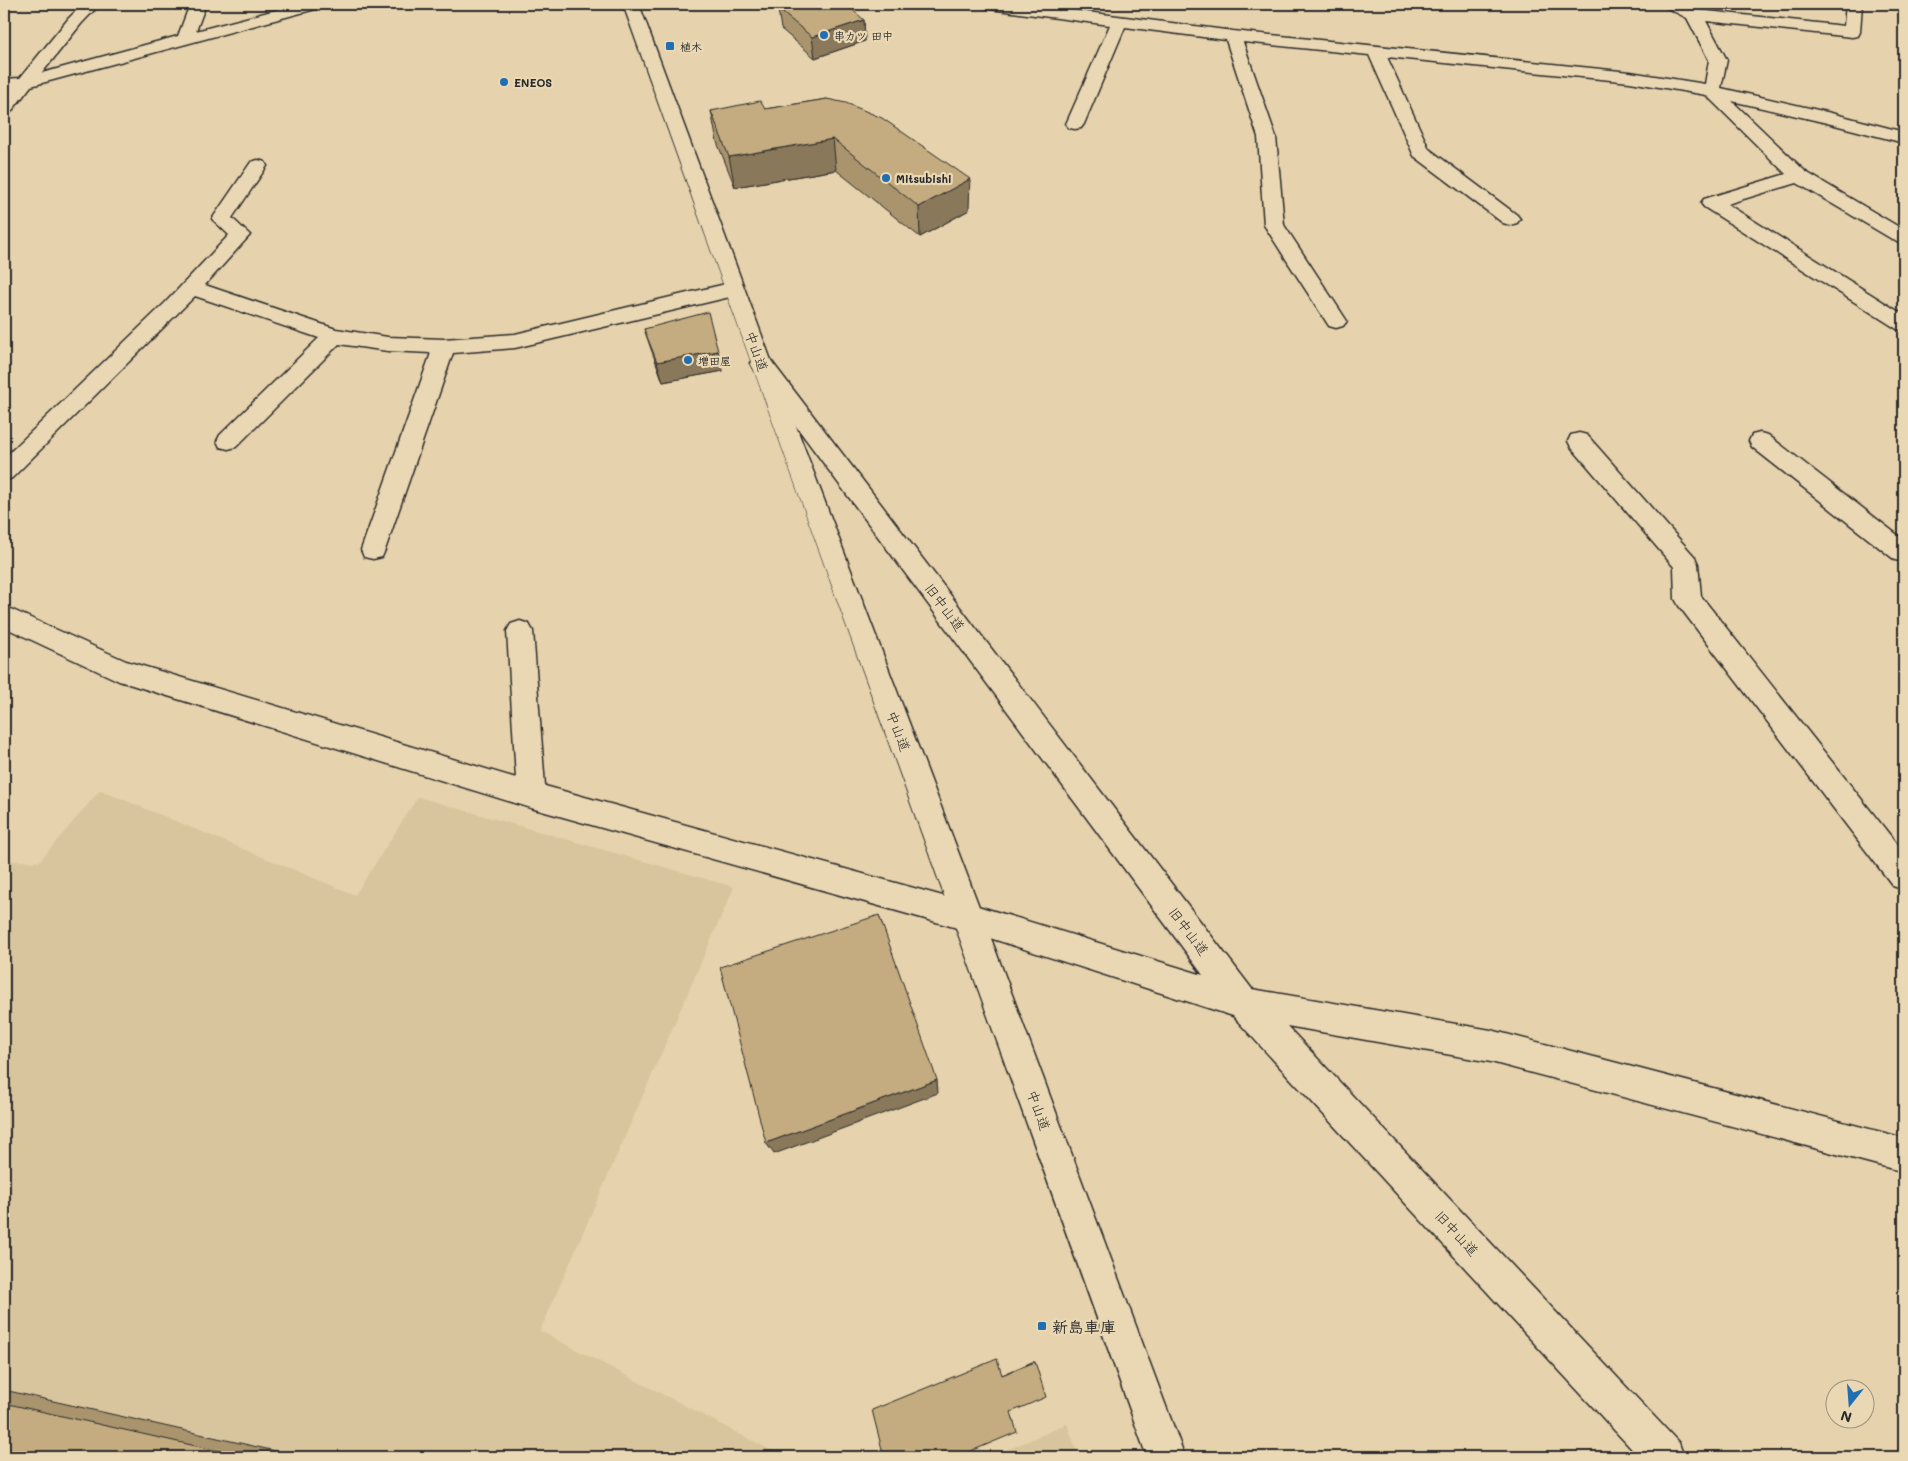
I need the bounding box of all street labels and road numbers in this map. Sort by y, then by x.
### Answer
street label: 中山道 [741,328,773,374]
street label: 旧中山道 [921,579,969,635]
street label: 中山道 [883,708,915,754]
street label: 旧中山道 [1165,903,1213,959]
street label: 中山道 [1023,1087,1055,1133]
street label: 旧中山道 [1431,1206,1483,1260]

